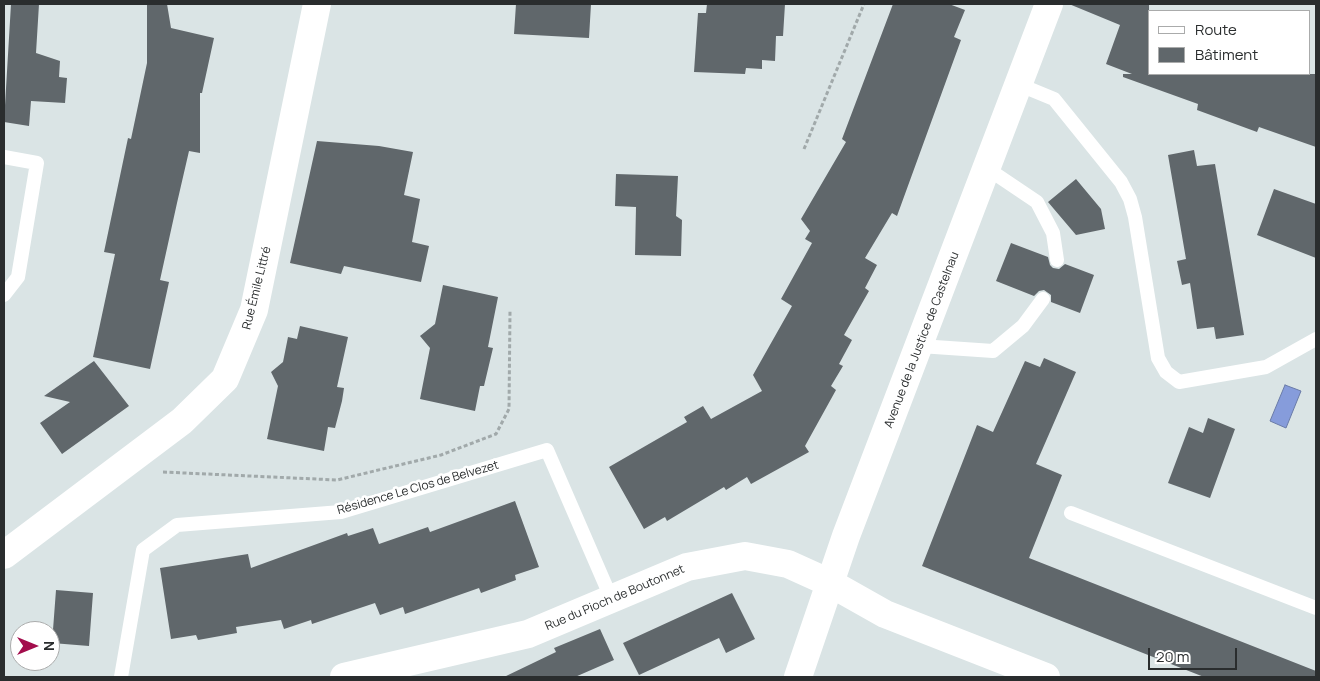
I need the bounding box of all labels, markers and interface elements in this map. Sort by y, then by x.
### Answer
legend [1148,10,1310,75]
text: Route [1195,19,1237,40]
text: Bâtiment [1195,44,1258,65]
street label: Rue Émile Littré [240,245,274,331]
street label: Avenue de la Justice de Castelnau [882,250,962,430]
street label: Résidence Le Clos de Belvezet [336,458,500,518]
street label: Rue du Pioch de Boutonnet [543,562,687,634]
north arrow [10,621,60,671]
scale bar [1150,638,1239,670]
text: N [40,641,59,651]
text: 20 m [1156,646,1189,667]

